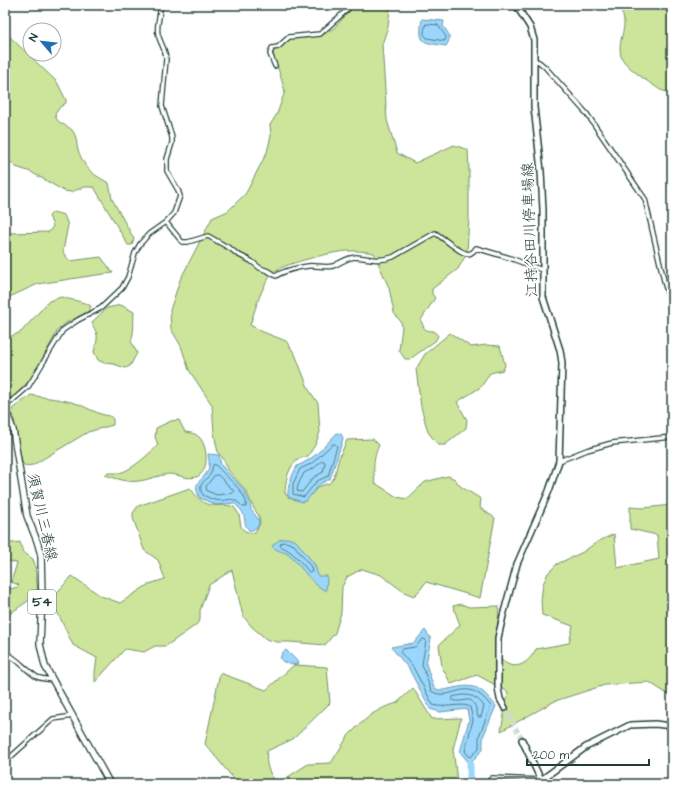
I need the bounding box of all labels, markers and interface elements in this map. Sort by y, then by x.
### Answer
north arrow [22,22,62,62]
text: N [25,31,42,44]
street label: 江持谷田川停車場線 [517,162,543,298]
street label: 須賀川三春線 [22,471,62,563]
road number: 54 [28,590,56,614]
scale bar [527,741,649,767]
text: 200 m [533,747,570,764]

